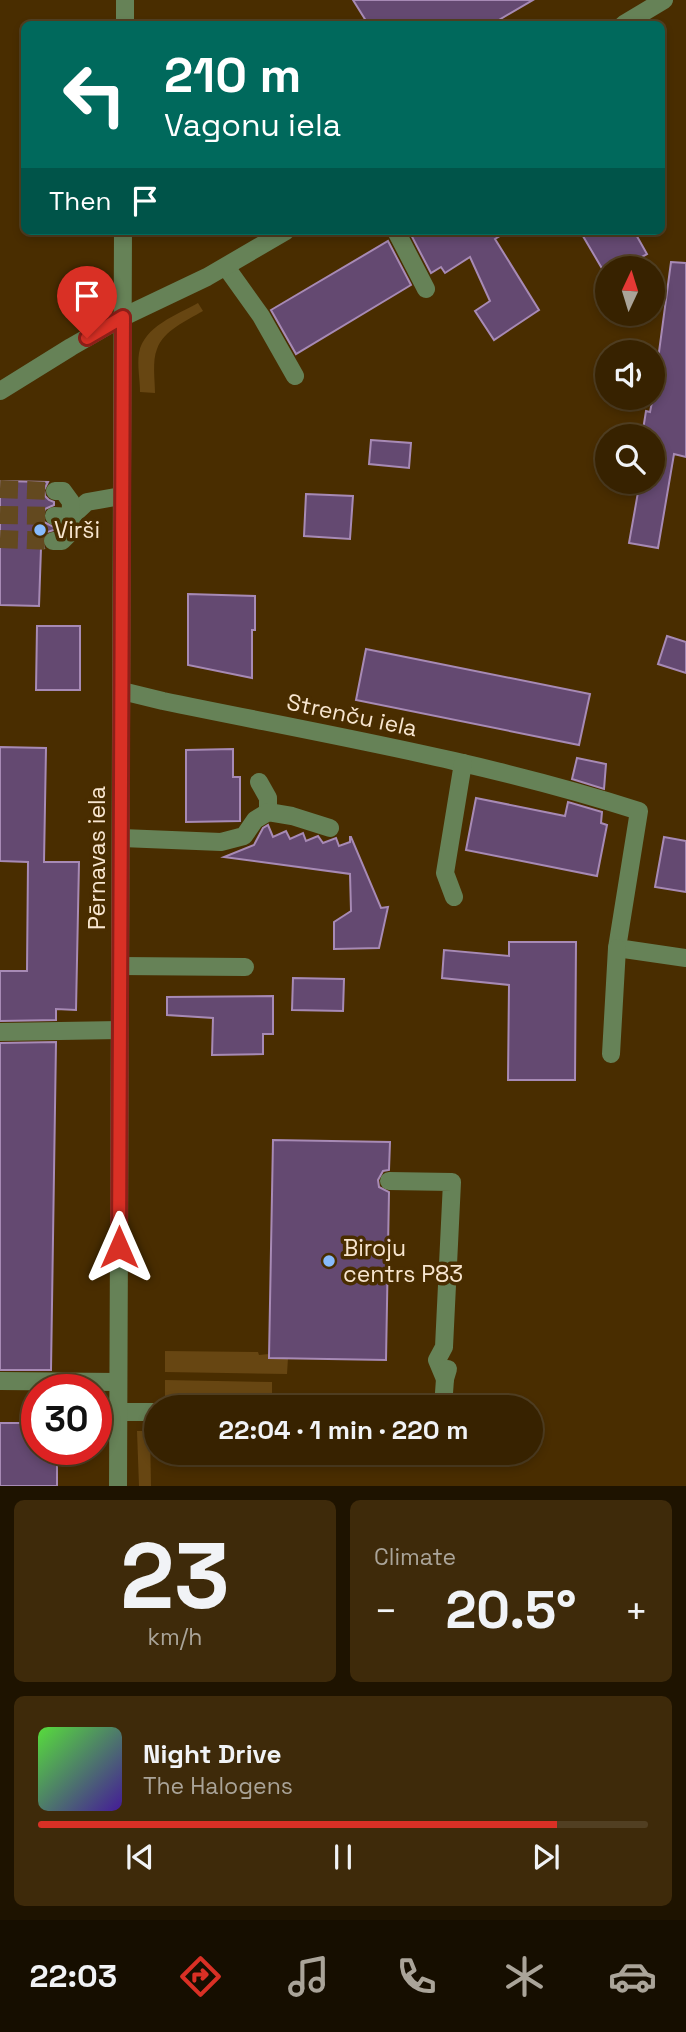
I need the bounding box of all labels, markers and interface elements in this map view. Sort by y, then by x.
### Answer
text: 210 m [164,44,301,106]
icon: left [49,49,140,140]
text: Vagonu iela [164,105,341,145]
icon: arrive [126,182,164,220]
text: Then [49,184,112,218]
north arrow [595,256,665,326]
map controls [595,256,665,494]
pin [57,266,117,338]
icon: arrive [68,277,106,315]
button: sound [595,340,665,410]
button: search [595,424,665,494]
place label: Virši [54,515,100,545]
marker: Virši [32,522,48,538]
street label: Strenču iela [284,687,420,743]
street label: Pērnavas iela [82,786,112,930]
position arrow [82,1210,156,1284]
place label: Biroju centrs P83 [343,1233,463,1289]
marker: Biroju centrs P83 [321,1253,337,1269]
speed limit sign: 30 [21,1374,112,1465]
text: 22:04 · 1 min · 220 m [219,1413,468,1447]
text: 23 [120,1518,230,1635]
text: Climate [374,1542,456,1572]
text: 20.5° [445,1577,577,1643]
text: − [374,1587,398,1635]
text: + [624,1587,648,1635]
text: km/h [148,1622,202,1652]
text: Night Drive [143,1737,281,1771]
text: The Halogens [143,1771,293,1801]
icon: previous [121,1838,159,1876]
icon: pause [324,1838,362,1876]
icon: next [527,1838,565,1876]
icon: directions [176,1952,225,2001]
icon: music [284,1952,333,2001]
icon: phone [392,1952,441,2001]
icon: climate [500,1952,549,2001]
icon: car [608,1952,657,2001]
text: 22:03 [29,1956,117,1996]

